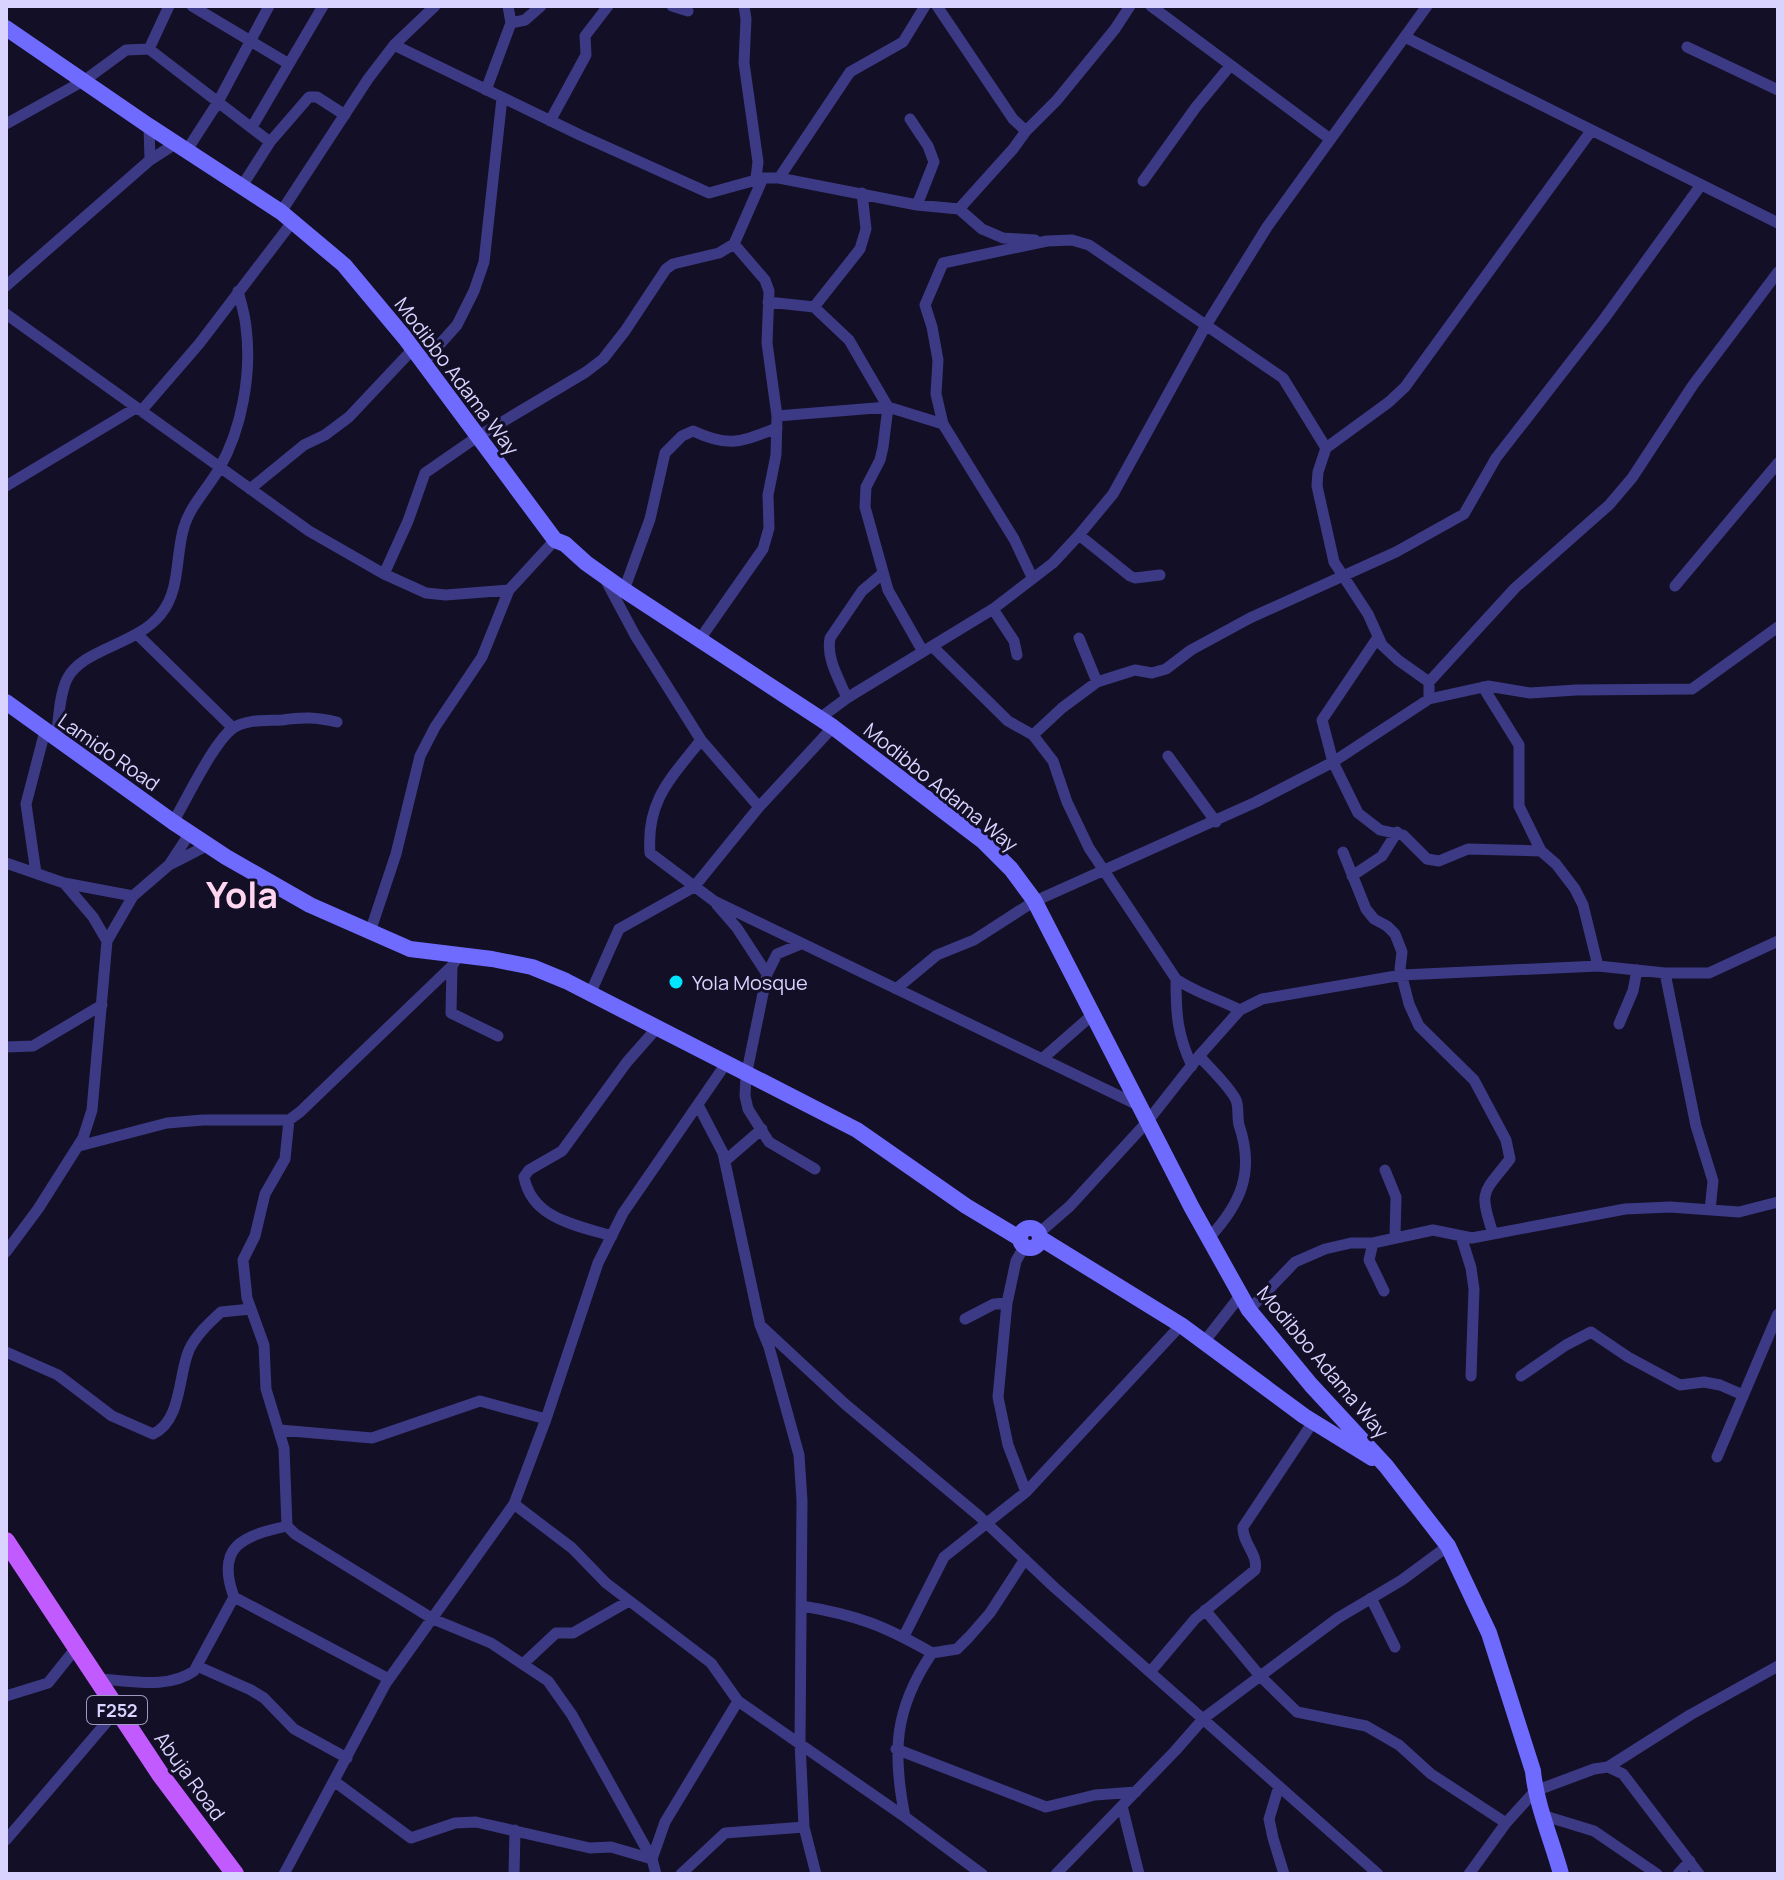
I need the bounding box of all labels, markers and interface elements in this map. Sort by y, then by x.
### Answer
street label: Modibbo Adama Way [389,292,526,461]
street label: Lamido Road [53,707,165,797]
street label: Modibbo Adama Way [858,716,1024,858]
district label: Yola [206,870,278,919]
place label: Yola Mosque [692,969,808,996]
marker: Yola Mosque [667,973,685,991]
street label: Modibbo Adama Way [1251,1280,1395,1444]
road number: F252 [87,1696,147,1724]
street label: Abuja Road [149,1726,231,1826]

